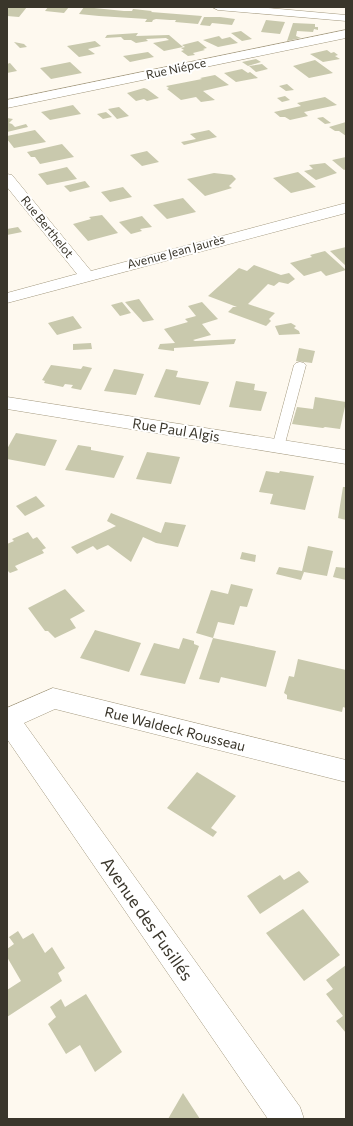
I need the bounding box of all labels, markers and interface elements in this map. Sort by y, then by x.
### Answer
street label: Rue Niépce [144,55,207,81]
street label: Rue Berthelot [19,193,77,260]
street label: Avenue Jean Jaurès [125,231,226,272]
street label: Rue Paul Algis [131,414,221,445]
street label: Rue Waldeck Rousseau [103,703,247,754]
street label: Avenue des Fusillés [97,853,198,985]

